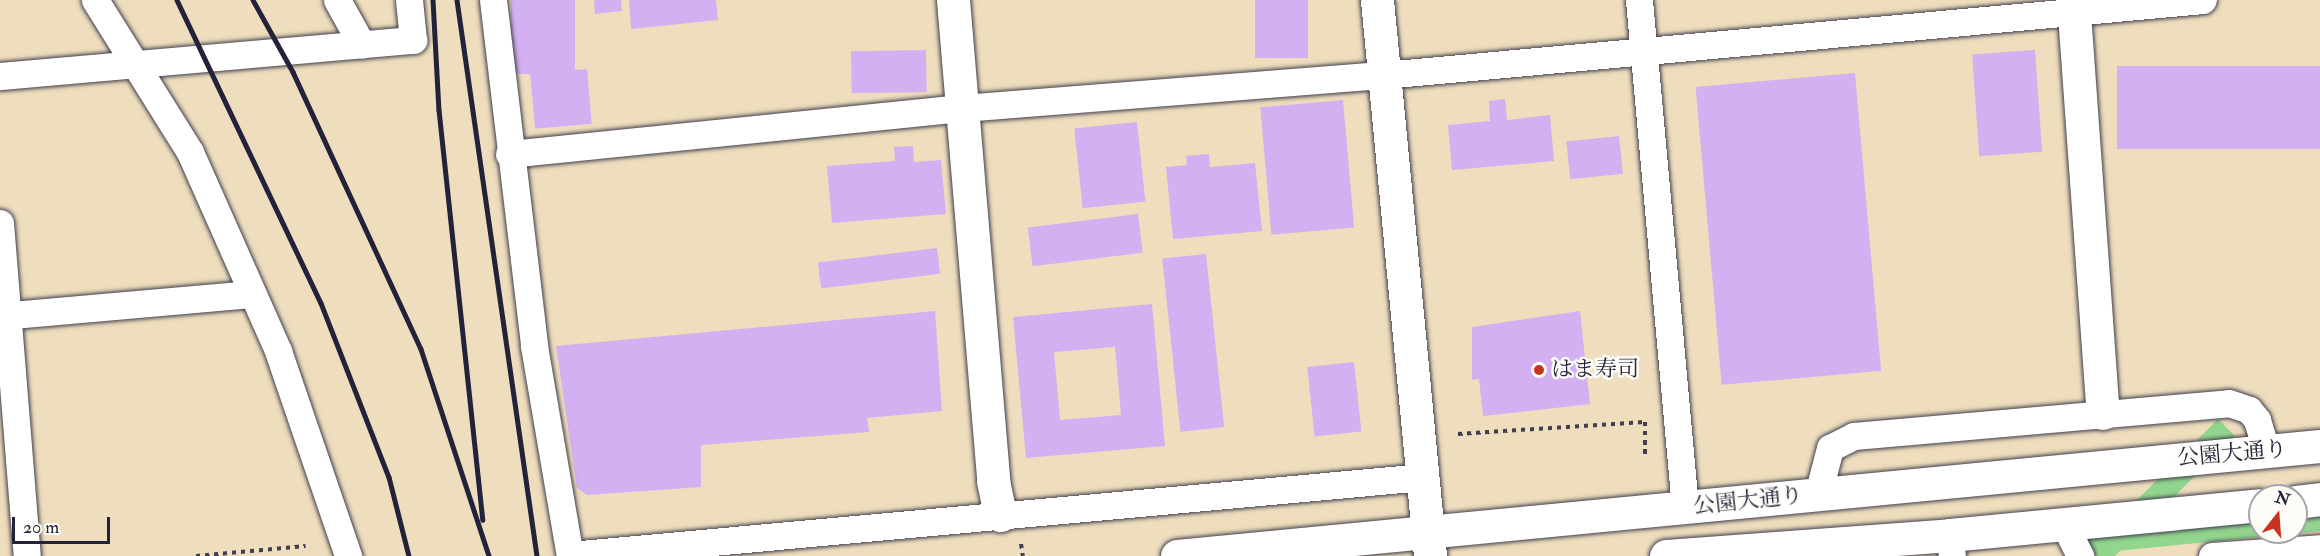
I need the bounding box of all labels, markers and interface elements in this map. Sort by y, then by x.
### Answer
place label: はま寿司 [1551,357,1639,383]
marker: はま寿司 [1532,363,1546,377]
street label: 公園大通り [2176,436,2288,472]
street label: 公園大通り [1692,482,1804,520]
north arrow [2248,484,2308,544]
text: N [2273,487,2292,510]
scale bar [15,505,112,543]
text: 20 m [23,516,59,539]

